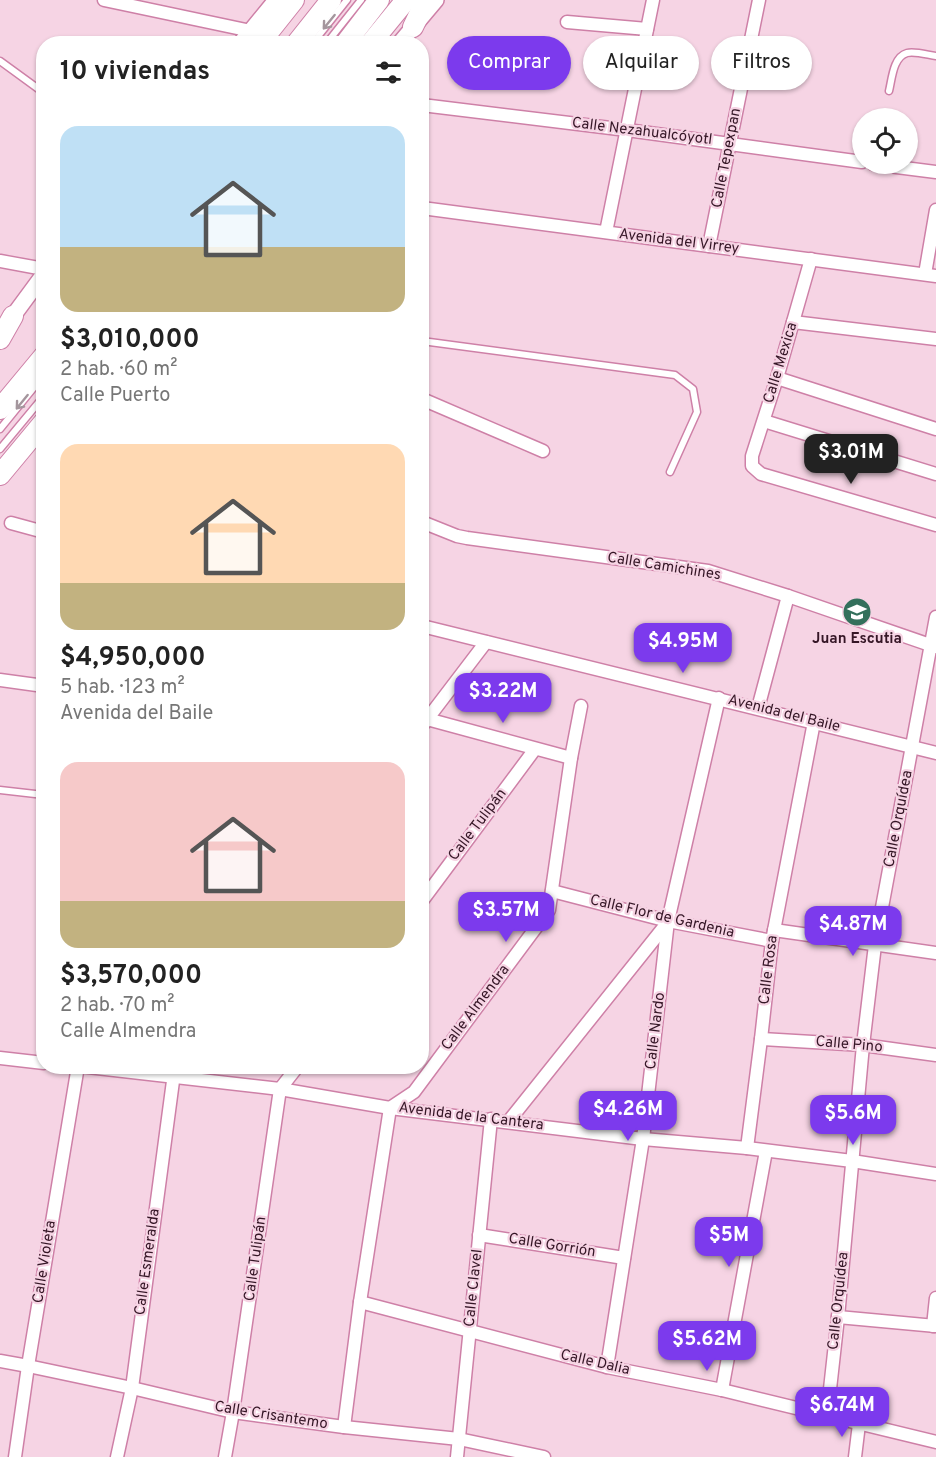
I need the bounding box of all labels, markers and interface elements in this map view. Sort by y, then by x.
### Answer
one-way arrow [323,14,336,30]
chip: Comprar [447,36,571,90]
chip: Alquilar [583,36,699,90]
chip: Filtros [711,36,812,90]
text: 10 viviendas [60,56,210,89]
icon: filters [372,56,405,89]
street label: Calle Tepexpan [708,106,746,210]
map controls [852,108,918,174]
button: locate [852,108,918,174]
street label: Calle Nezahualcóyotl [571,114,713,150]
icon: home [179,165,287,273]
street label: Avenida del Virrey [618,225,740,259]
street label: Calle Mexica [760,320,802,406]
text: $3,010,000 [60,324,200,357]
text: 2 hab. · 60 m² [60,357,178,383]
text: Calle Puerto [60,383,170,409]
one-way arrow [15,394,28,410]
pin: $3.01M [802,434,900,485]
text: $3.01M [818,440,884,466]
icon: home [179,483,287,591]
street label: Calle Camichines [606,549,722,585]
school or university icon: Juan Escutia [841,596,873,628]
pin: $4.95M [634,623,732,674]
text: $4.95M [648,629,718,655]
place label: Juan Escutia [812,630,902,649]
text: $4,950,000 [60,642,206,675]
pin: $3.22M [454,673,552,724]
text: 5 hab. · 123 m² [60,675,185,701]
text: $3.22M [468,679,538,705]
street label: Avenida del Baile [726,691,842,737]
text: Avenida del Baile [60,701,213,727]
street label: Calle Orquídea [880,769,918,869]
street label: Calle Tulipán [445,785,511,865]
icon: home [179,801,287,909]
street label: Calle Flor de Gardenia [588,891,736,943]
pin: $3.57M [457,892,555,943]
text: $3.57M [472,898,540,924]
pin: $4.87M [804,906,902,957]
text: $4.87M [819,912,887,938]
street label: Calle Rosa [755,934,783,1006]
text: $3,570,000 [60,960,202,993]
street label: Calle Almendra [438,961,514,1055]
street label: Calle Nardo [642,991,670,1071]
text: 2 hab. · 70 m² [60,993,175,1019]
text: Calle Almendra [60,1019,196,1045]
street label: Calle Pino [815,1033,883,1057]
pin: $4.26M [579,1091,677,1142]
pin: $5.6M [811,1095,895,1146]
text: $4.26M [593,1097,663,1123]
street label: Avenida de la Cantera [397,1099,545,1135]
text: $5.6M [824,1101,882,1127]
street label: Calle Esmeralda [131,1207,165,1317]
street label: Calle Tulipán [241,1215,271,1303]
pin: $5M [700,1217,758,1268]
street label: Calle Violeta [29,1219,61,1305]
text: $5M [709,1223,749,1249]
street label: Calle Gorrión [507,1230,597,1262]
street label: Calle Clavel [460,1248,488,1328]
street label: Calle Orquídea [824,1251,854,1351]
pin: $5.62M [658,1321,756,1372]
text: $5.62M [672,1327,742,1353]
street label: Calle Dalia [559,1346,631,1380]
pin: $6.74M [793,1387,891,1438]
text: $6.74M [809,1393,875,1419]
street label: Calle Crisantemo [213,1398,329,1434]

